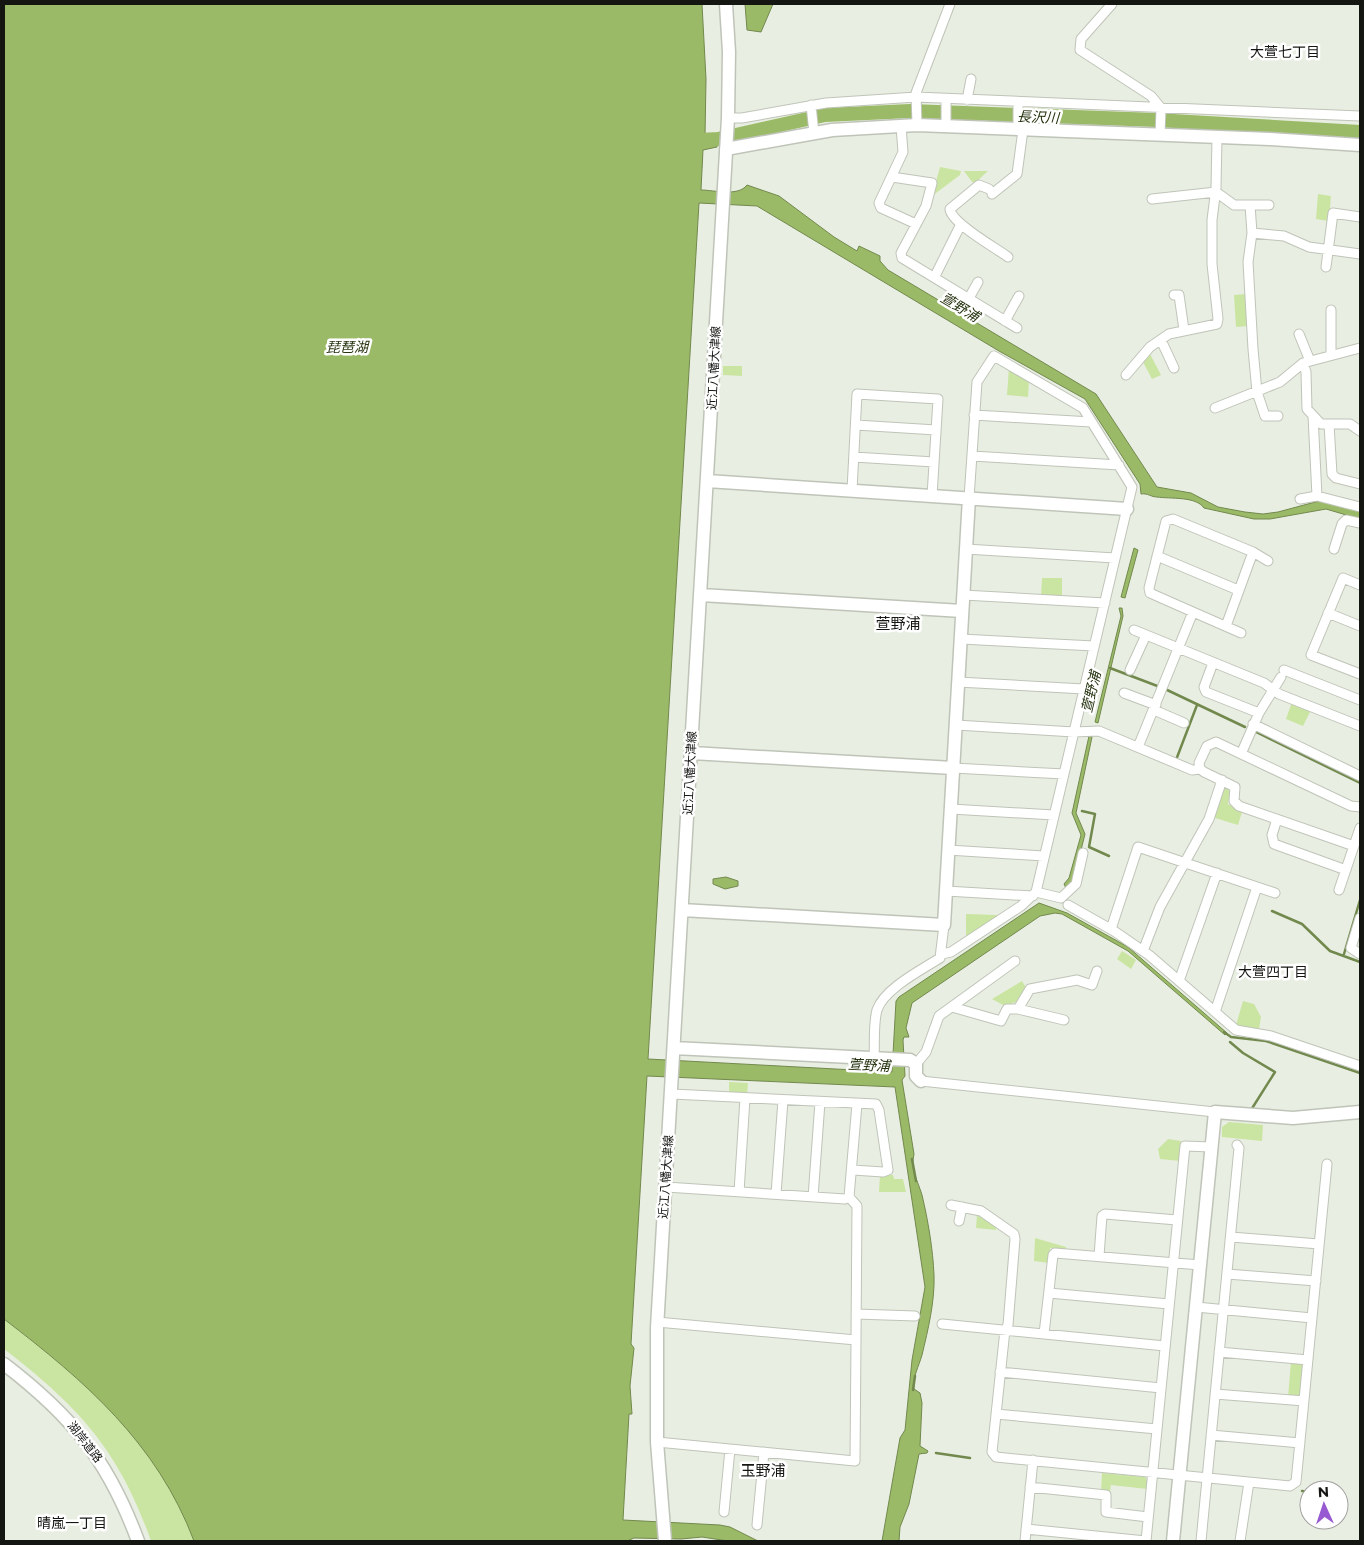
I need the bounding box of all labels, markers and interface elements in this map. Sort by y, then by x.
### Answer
district label: 大萱七丁目 [1250,43,1320,61]
water label: 長沢川 [1017,107,1061,127]
water label: 萱野浦 [937,288,984,327]
street label: 近江八幡大津線 [704,326,723,410]
water label: 琵琶湖 [326,338,370,356]
district label: 萱野浦 [875,614,921,633]
water label: 萱野浦 [1078,668,1105,714]
street label: 近江八幡大津線 [680,731,699,815]
district label: 大萱四丁目 [1238,963,1308,981]
water label: 萱野浦 [848,1055,892,1075]
street label: 近江八幡大津線 [655,1135,676,1219]
street label: 湖岸道路 [65,1418,106,1465]
district label: 玉野浦 [740,1461,786,1480]
north arrow [1299,1480,1349,1530]
text: N [1317,1483,1329,1501]
district label: 晴嵐一丁目 [37,1514,107,1532]

